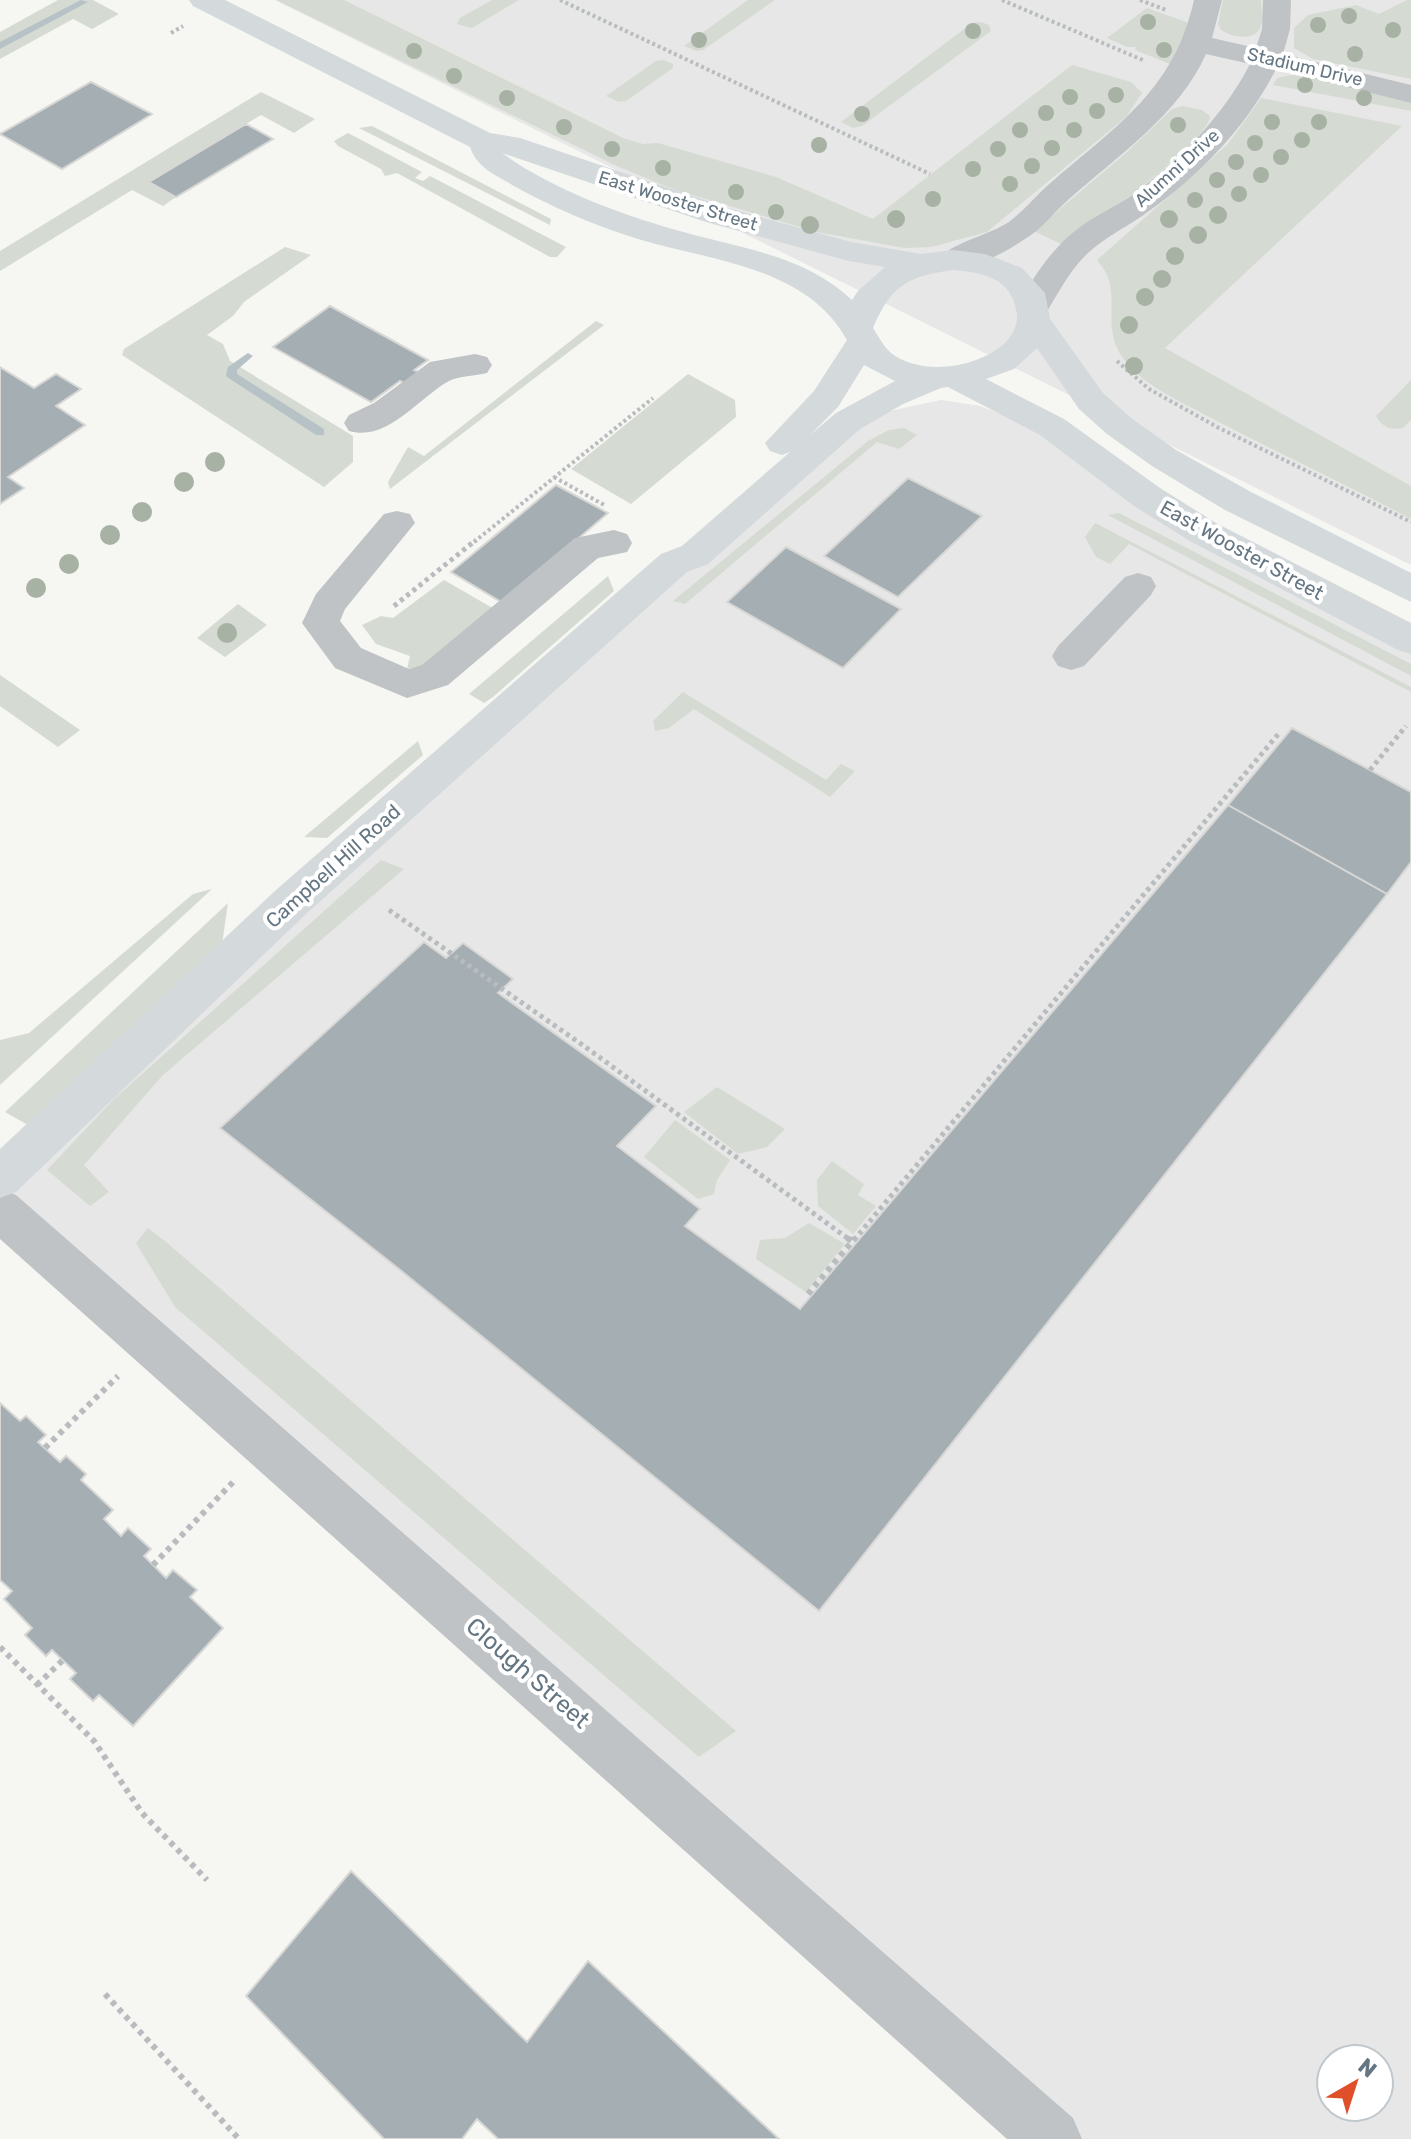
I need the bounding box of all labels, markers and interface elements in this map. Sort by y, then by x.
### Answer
street label: Stadium Drive [1245,43,1365,91]
street label: Alumni Drive [1130,124,1224,212]
street label: East Wooster Street [596,166,760,236]
street label: East Wooster Street [1156,495,1328,605]
street label: Campbell Hill Road [261,799,405,933]
street label: Clough Street [461,1612,595,1734]
north arrow [1315,2043,1395,2123]
text: N [1353,2052,1382,2083]

